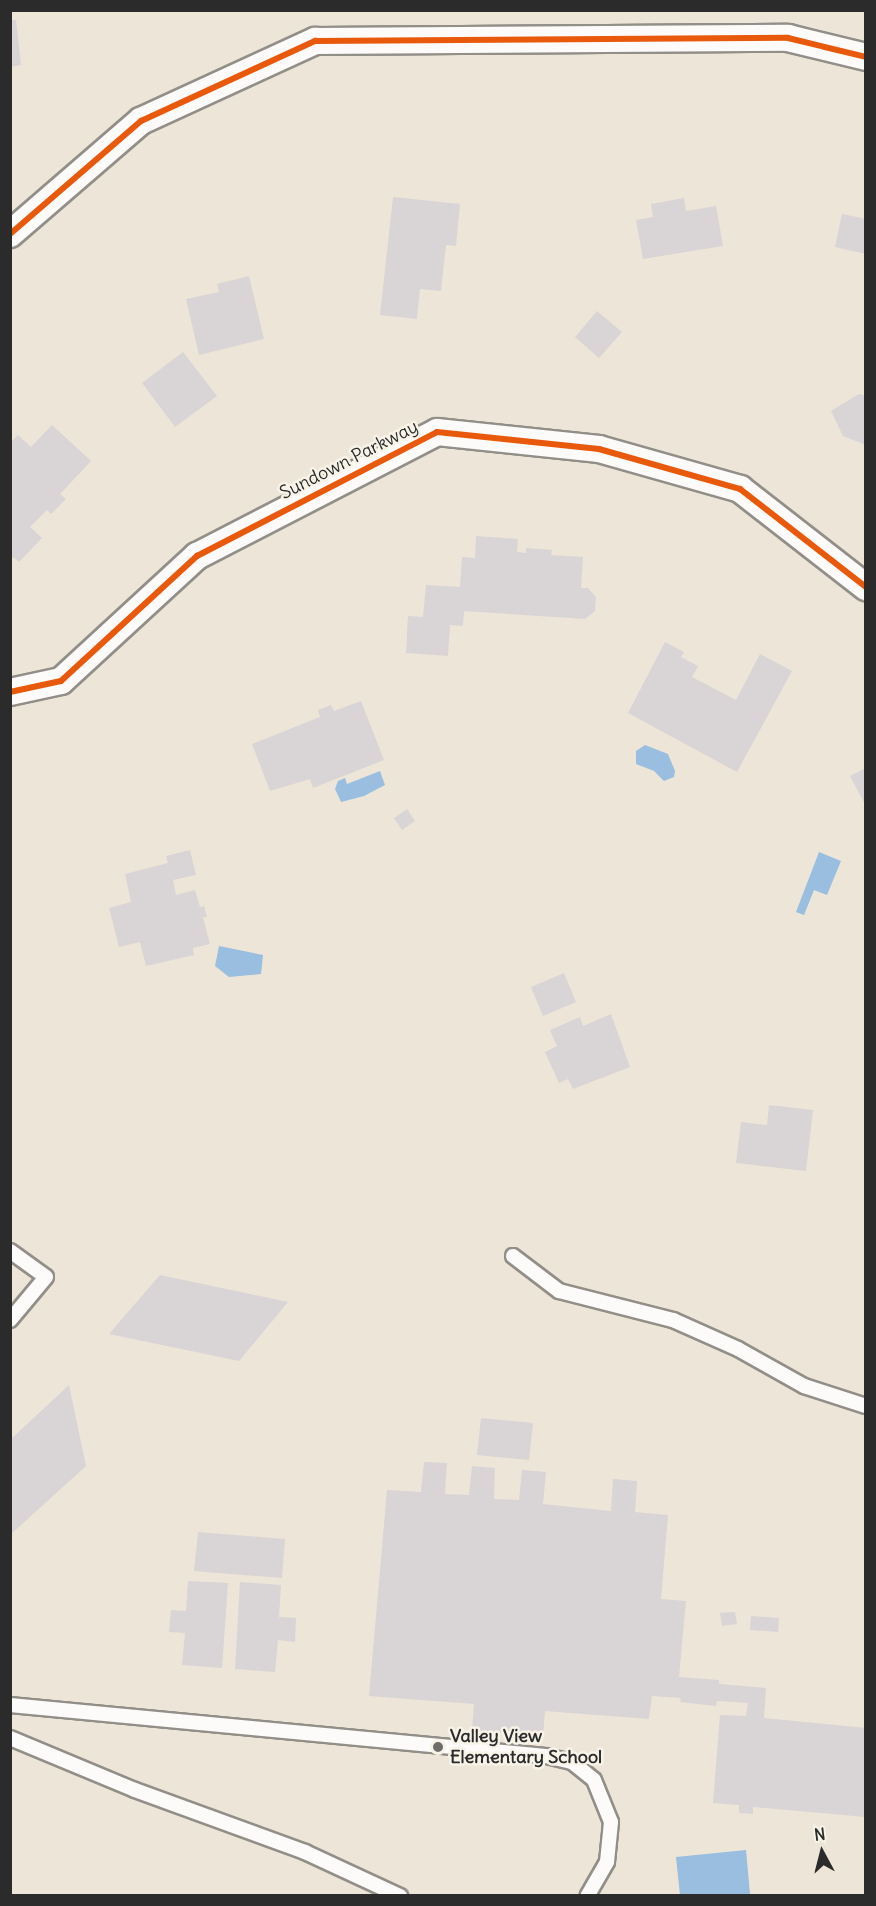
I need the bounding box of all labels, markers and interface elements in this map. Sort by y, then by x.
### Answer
street label: Sundown Parkway [276,416,422,504]
place label: Valley View Elementary School [450,1726,602,1768]
marker: Valley View Elementary School [431,1740,445,1754]
north arrow [792,1822,852,1882]
text: N [813,1824,827,1845]

